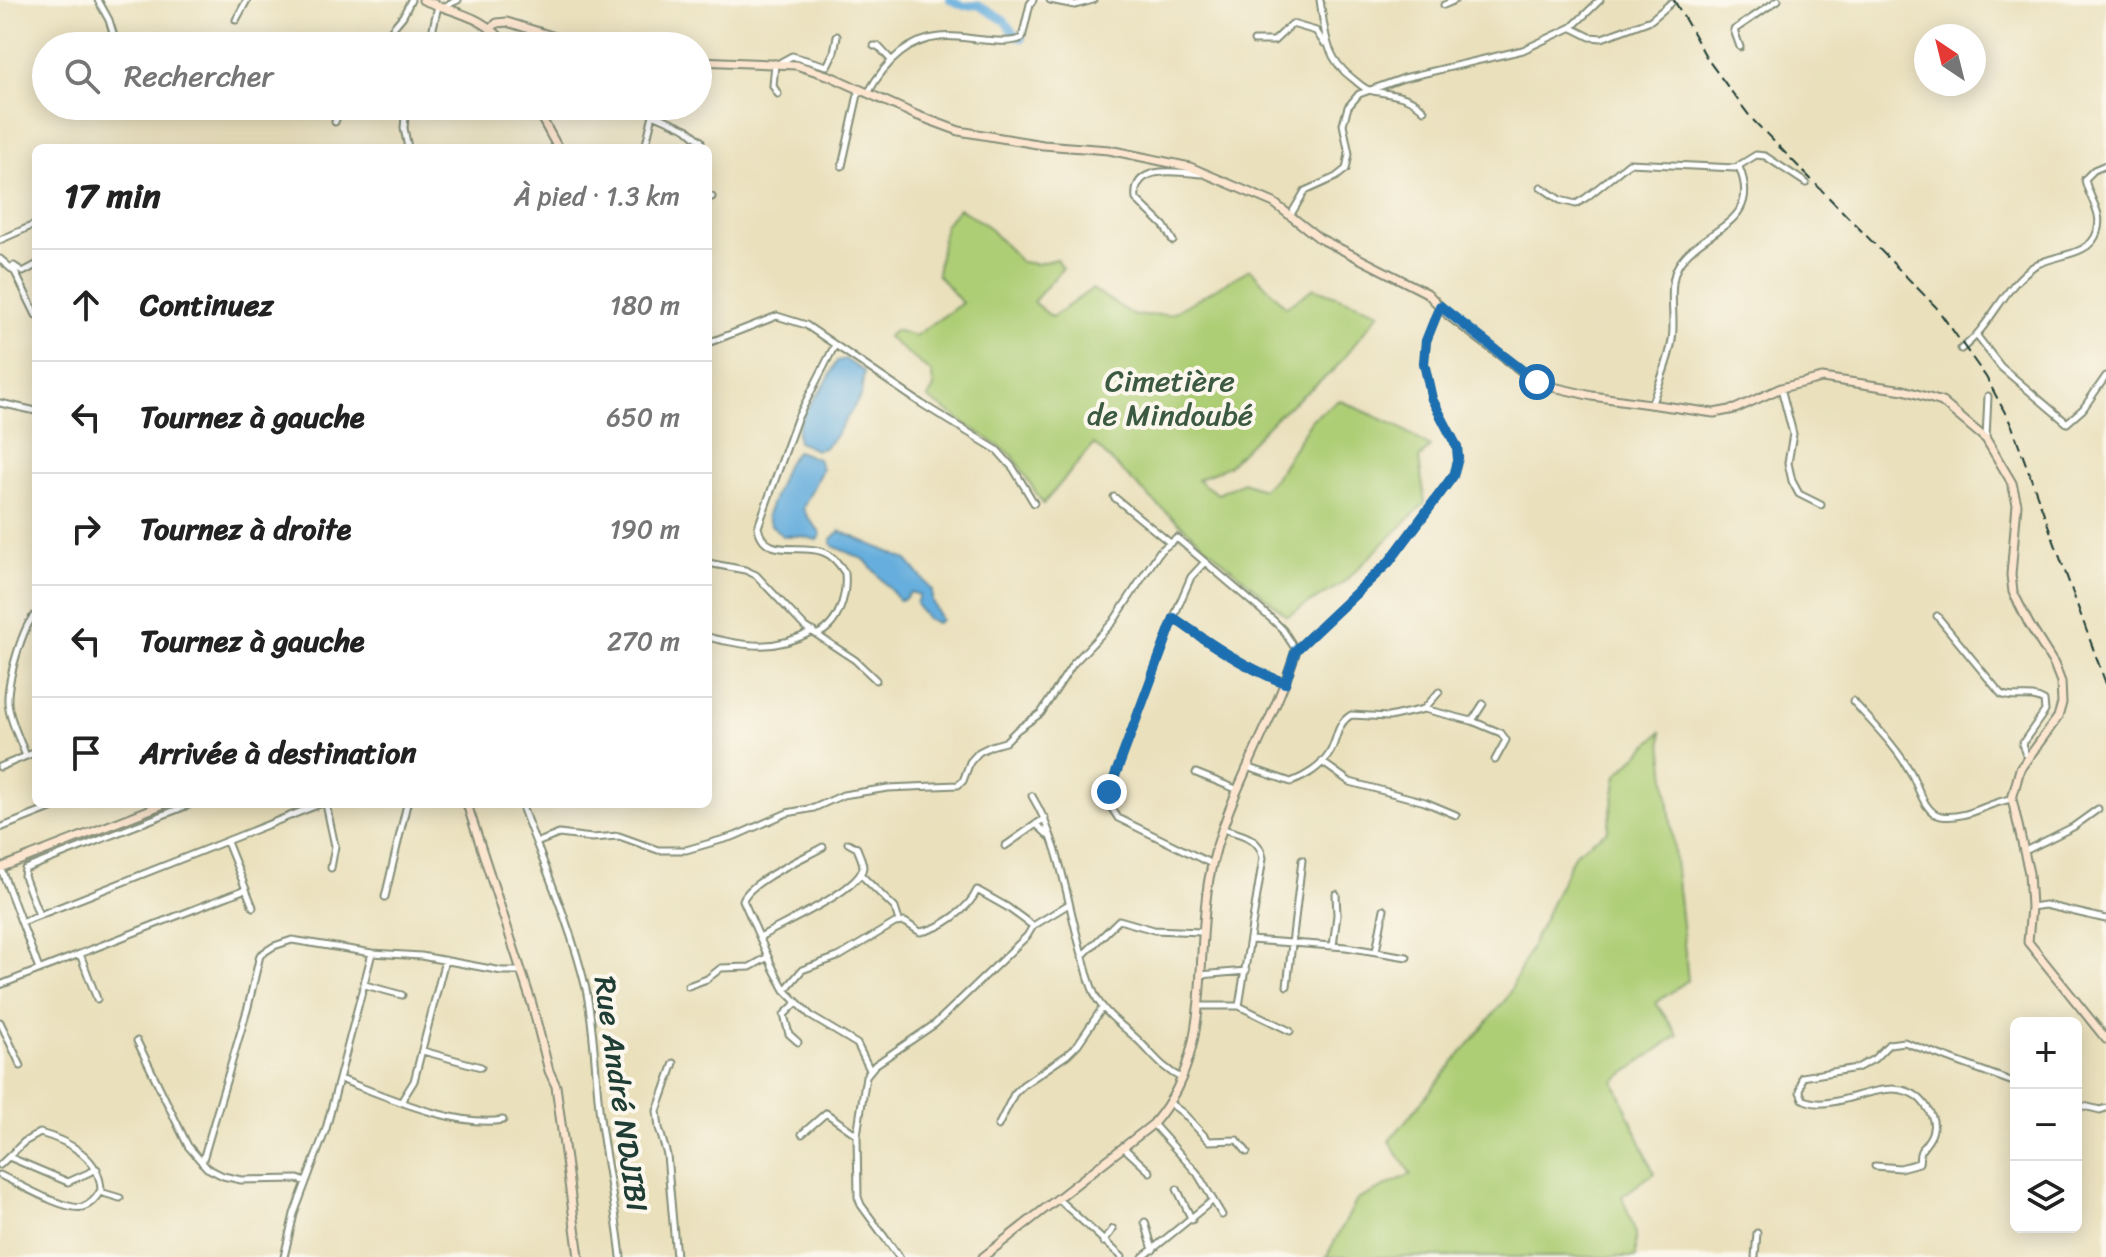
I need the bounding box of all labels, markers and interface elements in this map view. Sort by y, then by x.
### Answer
north arrow [1914,24,1986,96]
search box [32,32,712,120]
text: Rechercher [124,49,274,103]
icon: search [60,54,104,98]
text: 17 min [64,166,161,226]
text: À pied · 1.3 km [514,173,680,219]
text: Continuez [140,278,274,332]
text: 180 m [610,282,680,328]
icon: ahead [64,283,108,327]
park label: Cimetière de Mindoubé [1087,354,1253,442]
route start [1519,364,1555,400]
text: Tournez à gauche [140,390,365,444]
text: 650 m [606,394,680,440]
icon: left [64,395,108,439]
text: Tournez à droite [140,502,351,556]
text: 190 m [610,506,680,552]
icon: right [64,507,108,551]
text: Tournez à gauche [140,614,365,668]
text: 270 m [607,618,680,664]
icon: left [64,619,108,663]
text: Arrivée à destination [140,726,417,780]
icon: arrive [64,731,108,775]
route end [1091,774,1127,810]
street label: Rue André NDJIBI [578,973,664,1215]
map controls [2010,1017,2082,1233]
button: + [2010,1017,2082,1089]
button: − [2010,1089,2082,1161]
button: layers [2010,1161,2082,1233]

